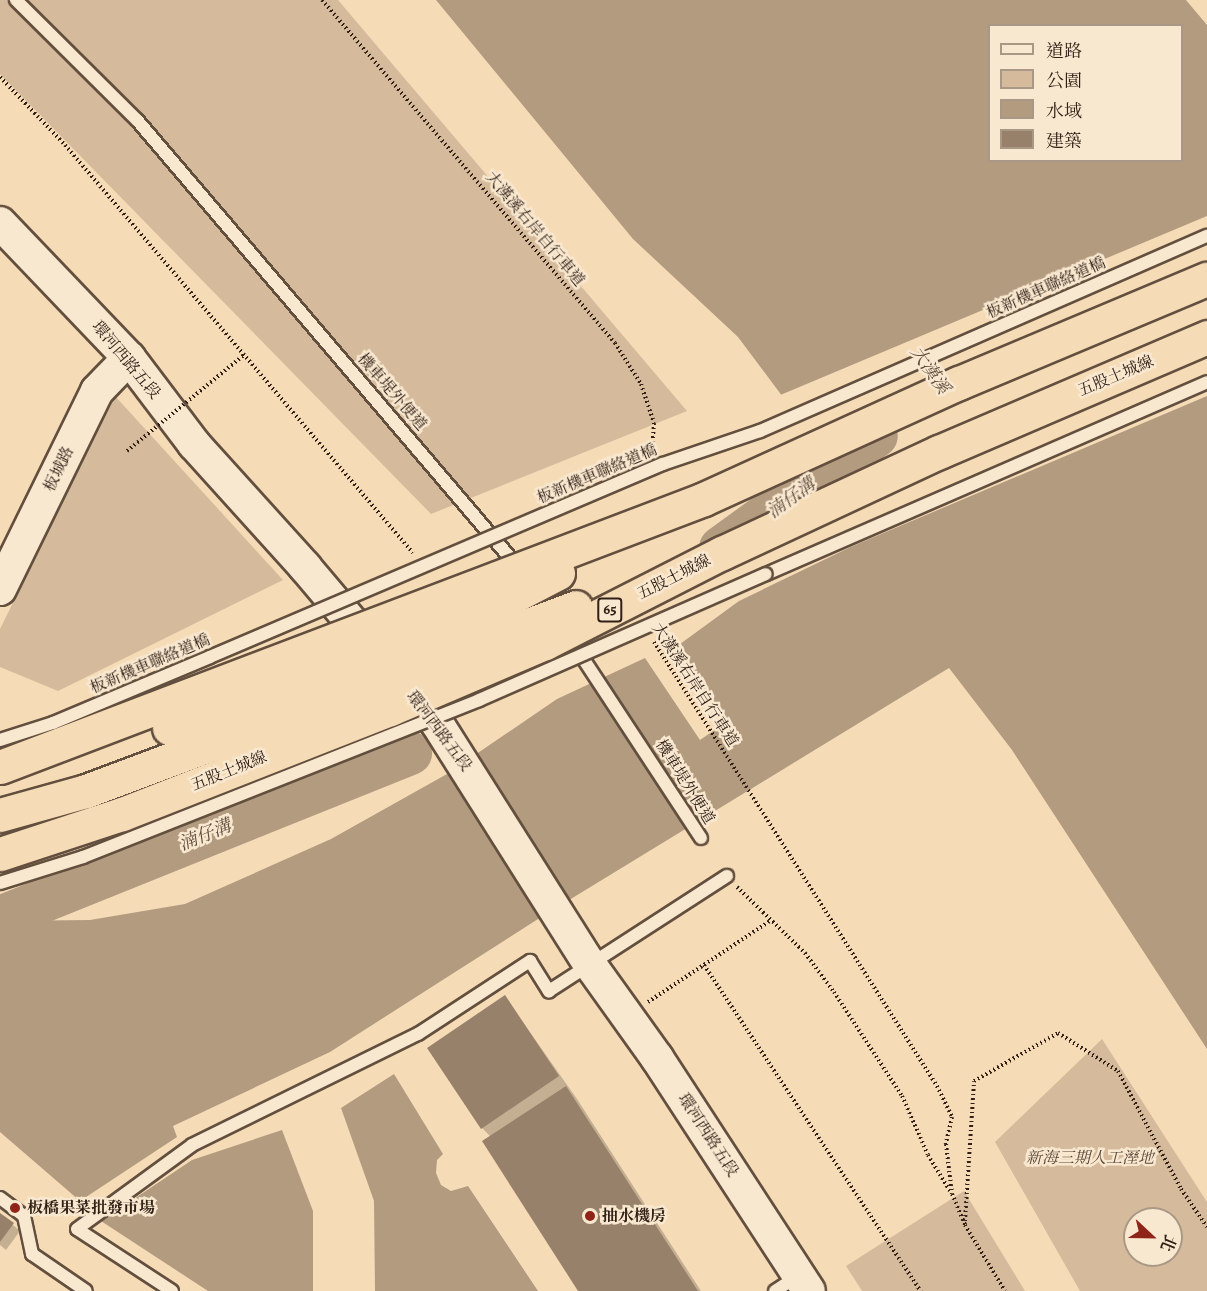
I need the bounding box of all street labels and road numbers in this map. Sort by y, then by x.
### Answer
street label: 大漢溪右岸自行車道 [481,168,589,290]
street label: 板新機車聯絡道橋 [984,253,1108,323]
street label: 環河西路五段 [88,317,164,403]
street label: 機車堤外便道 [353,349,431,435]
street label: 五股土城線 [1075,352,1157,400]
street label: 板新機車聯絡道橋 [534,440,660,508]
street label: 板城路 [40,443,78,495]
street label: 五股土城線 [634,550,714,604]
road number: 65 [596,598,624,622]
street label: 大漢溪右岸自行車道 [648,619,742,751]
street label: 板新機車聯絡道橋 [87,630,213,698]
street label: 環河西路五段 [402,687,476,775]
street label: 機車堤外便道 [651,736,719,828]
street label: 五股土城線 [188,747,270,795]
street label: 環河西路五段 [674,1090,742,1180]

